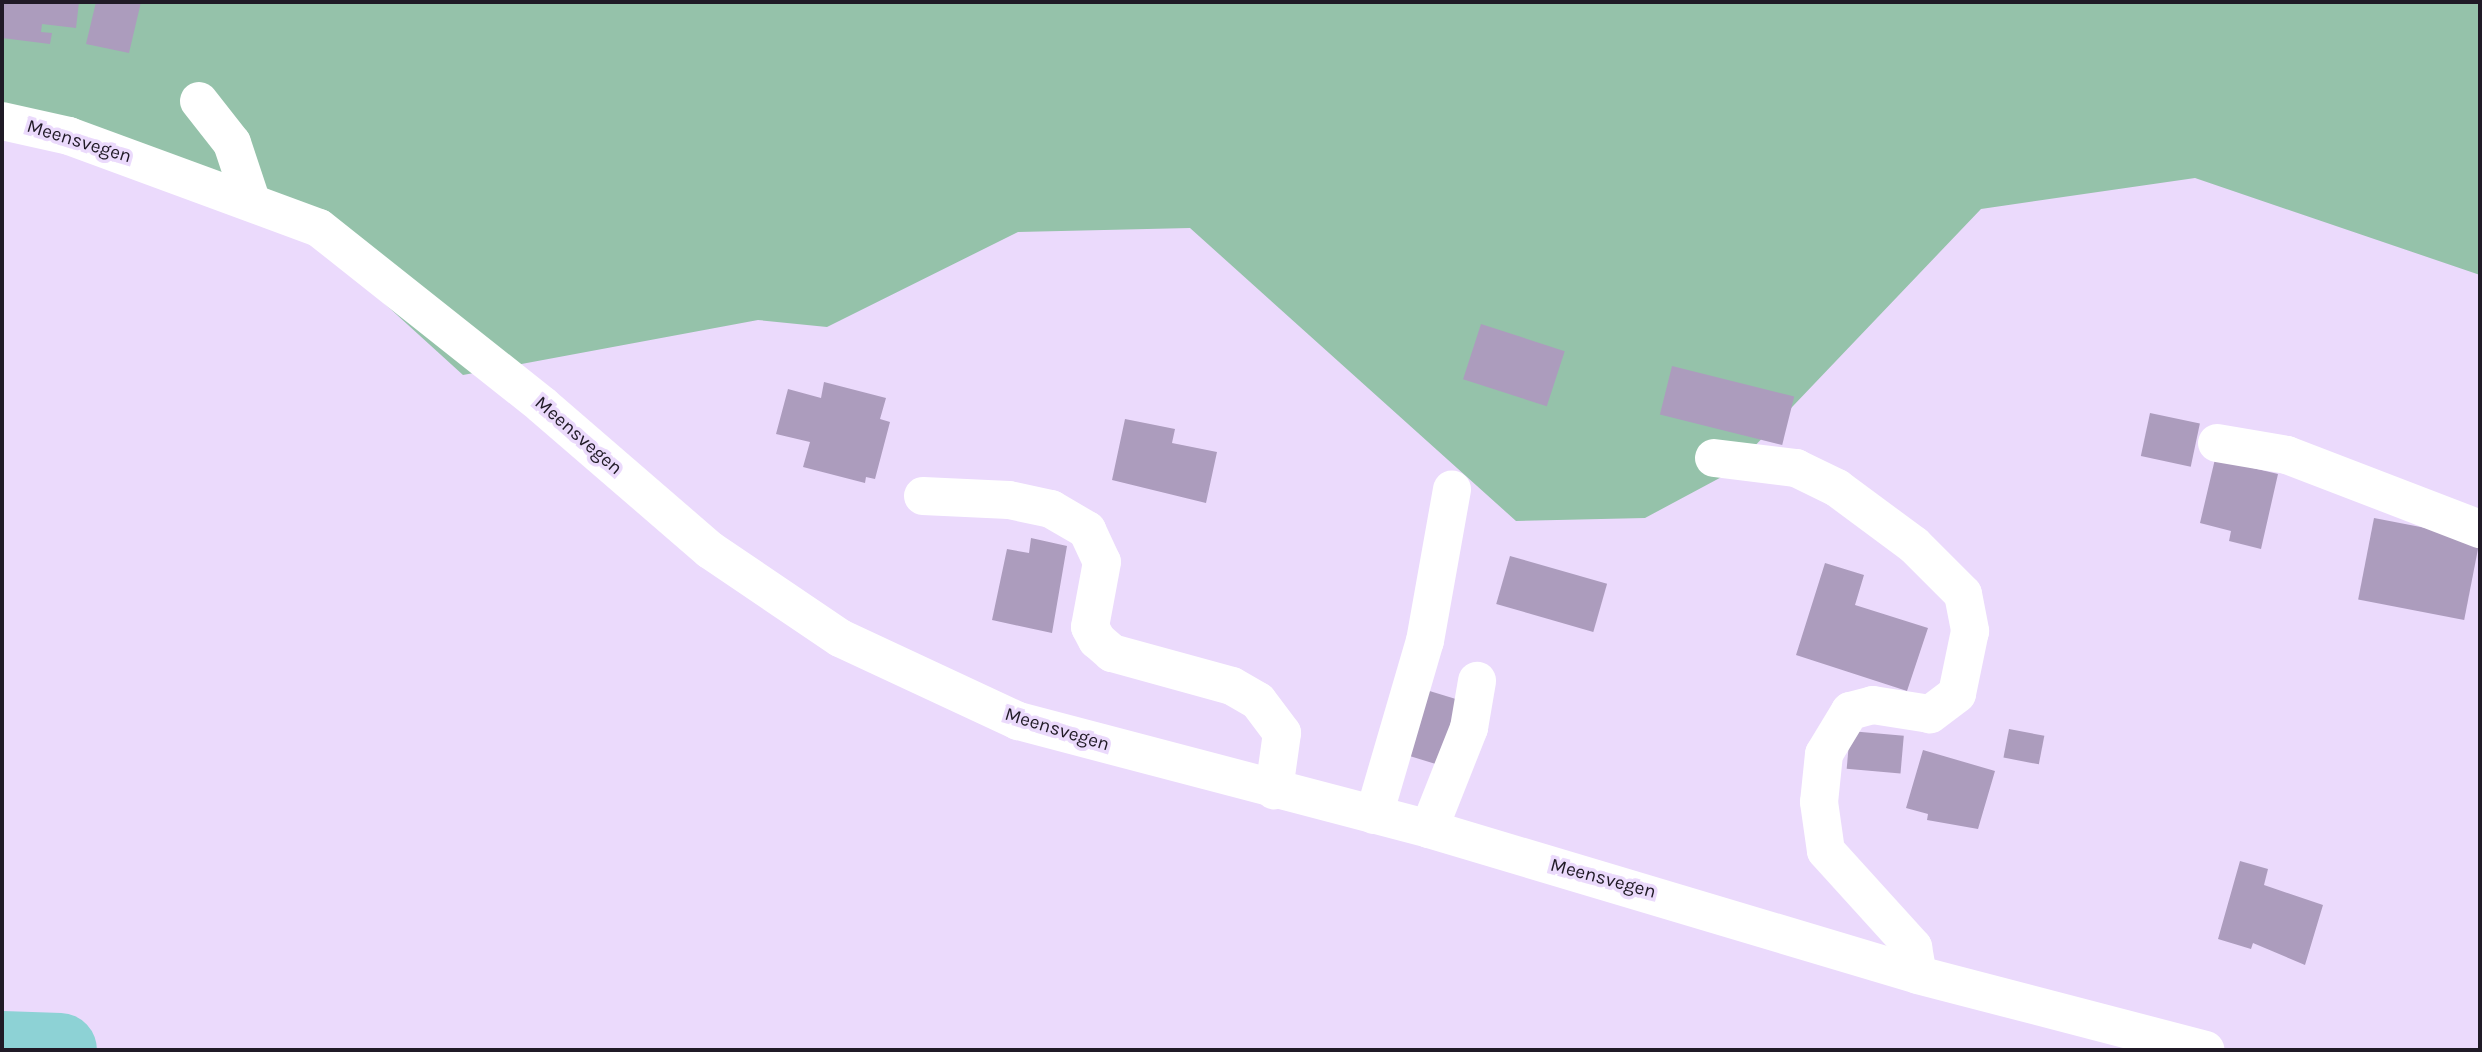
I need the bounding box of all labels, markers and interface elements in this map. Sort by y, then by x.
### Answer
street label: Meensvegen [24,115,134,169]
street label: Meensvegen [530,392,626,480]
street label: Meensvegen [1002,703,1112,757]
street label: Meensvegen [1548,854,1658,904]

